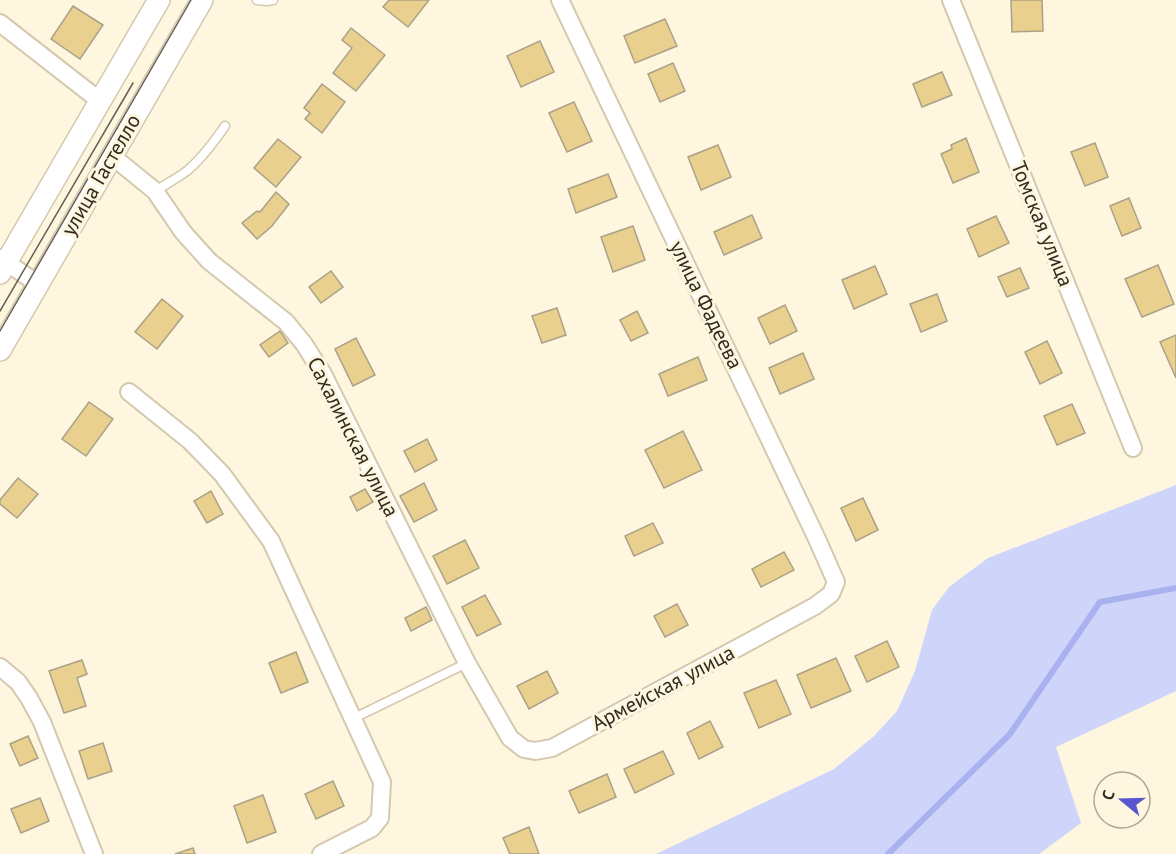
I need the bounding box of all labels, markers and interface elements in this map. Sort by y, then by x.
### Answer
street label: улица Гастелло [55,109,146,240]
street label: Томская улица [1005,157,1080,290]
street label: улица Фадеева [664,236,749,373]
street label: Сахалинская улица [301,352,405,521]
street label: Армейская улица [587,638,739,737]
north arrow [1092,770,1152,830]
text: С [1097,788,1119,803]

